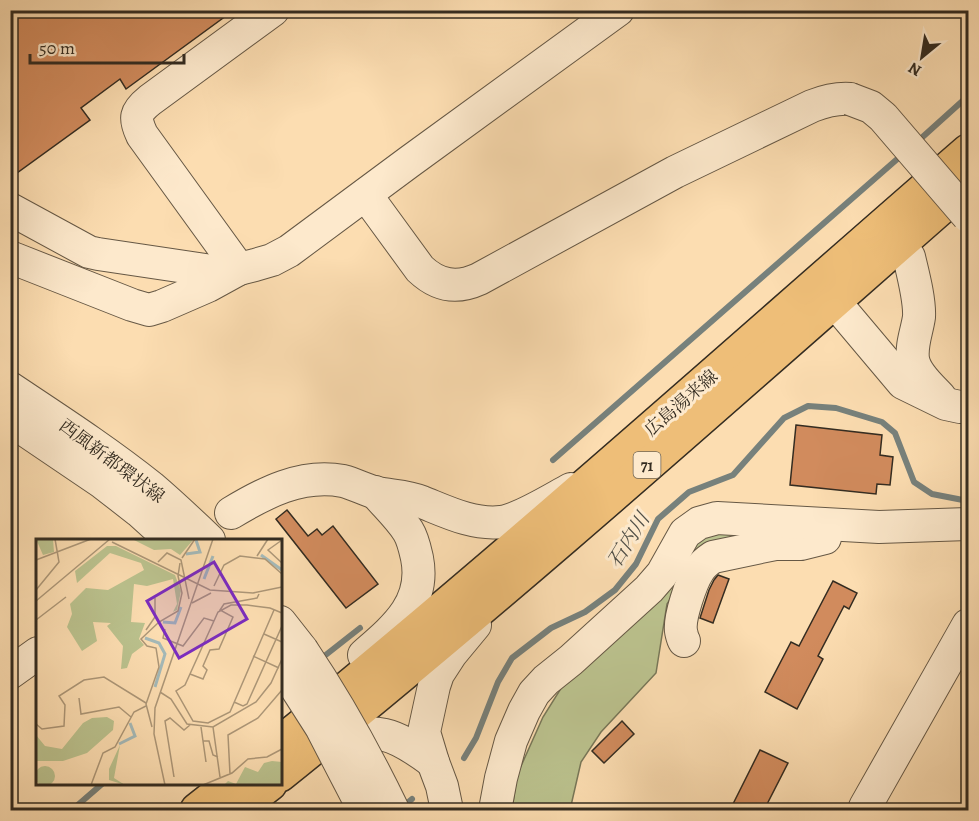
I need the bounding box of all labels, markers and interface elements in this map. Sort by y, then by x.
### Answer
scale bar [30,27,184,65]
north arrow [892,27,952,87]
text: 50 m [39,36,75,60]
text: N [904,57,926,82]
street label: 広島湯来線 [639,364,723,442]
street label: 西風新都環状線 [54,414,170,508]
road number: 71 [634,452,660,478]
water label: 石内川 [601,506,657,573]
inset map [36,539,282,785]

